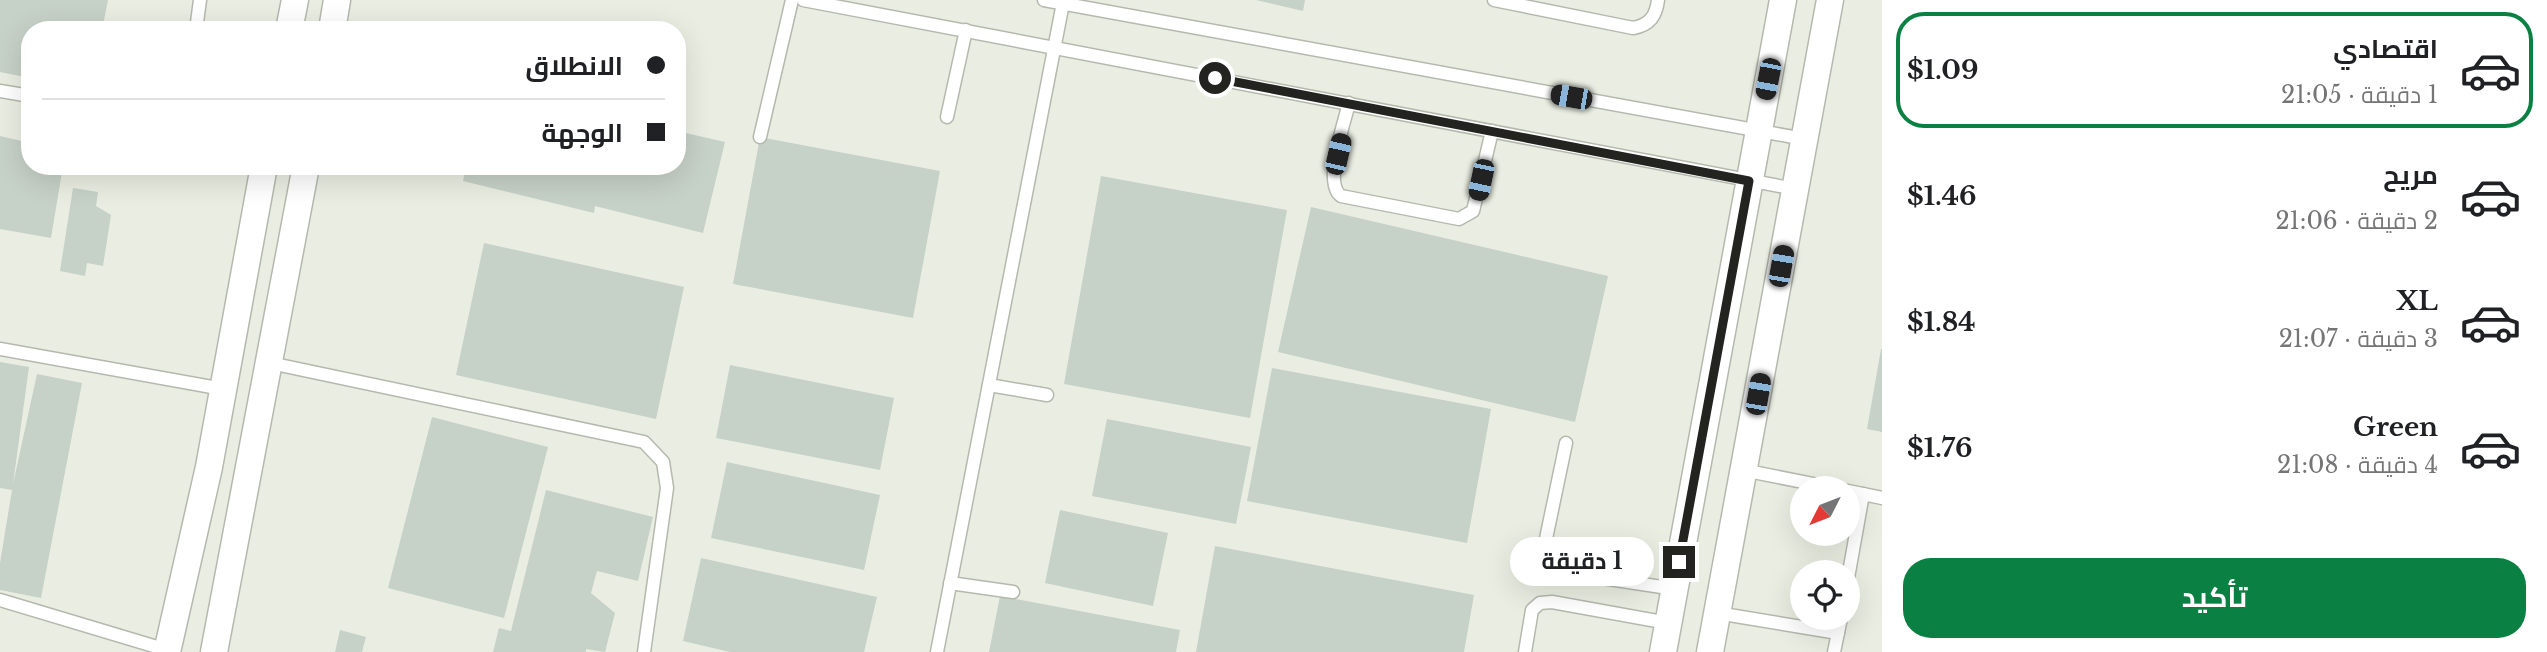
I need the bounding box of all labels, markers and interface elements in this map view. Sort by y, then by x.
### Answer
text: اقتصادي [2333,33,2438,65]
icon: car [2459,39,2522,102]
text: الانطلاق [525,50,623,82]
text: $1.09 [1907,54,1978,86]
car [1754,56,1783,102]
route start [1199,62,1231,94]
text: 1 دقيقة · 21:05 [2281,81,2438,109]
car [1549,83,1594,111]
text: الوجهة [542,117,623,149]
car [1324,131,1353,177]
car [1467,157,1496,203]
text: مريح [2383,159,2438,191]
icon: car [2459,165,2522,228]
text: $1.46 [1907,180,1977,212]
text: 2 دقيقة · 21:06 [2275,207,2438,235]
car [1768,243,1795,289]
text: XL [2396,285,2438,317]
icon: car [2459,291,2522,354]
text: $1.84 [1907,306,1976,338]
text: 3 دقيقة · 21:07 [2279,325,2438,353]
car [1745,371,1772,417]
text: Green [2353,411,2438,443]
icon: car [2459,417,2522,480]
text: $1.76 [1907,432,1972,464]
text: 4 دقيقة · 21:08 [2277,451,2438,479]
north arrow [1790,476,1860,546]
map controls [1790,476,1860,630]
callout: 1 دقيقة [1511,538,1654,586]
route end [1663,546,1695,578]
text: 1 دقيقة [1541,547,1623,575]
button: تأكيد [1903,558,2526,638]
button: locate [1790,560,1860,630]

